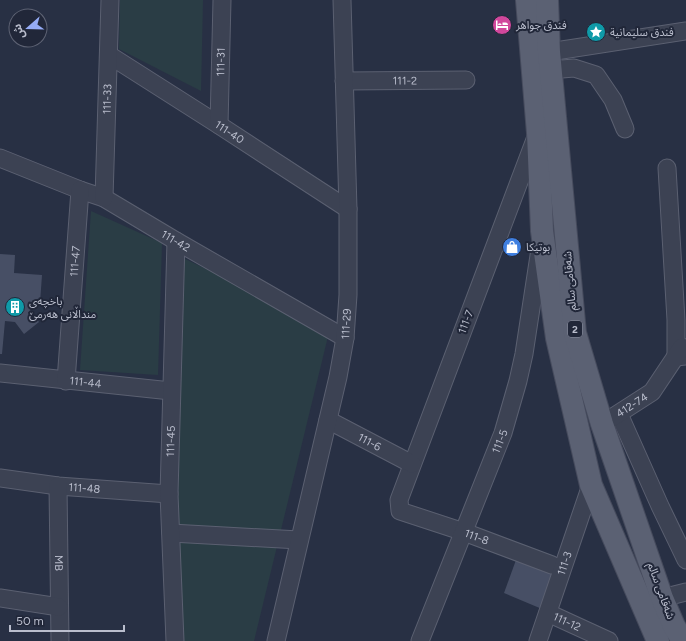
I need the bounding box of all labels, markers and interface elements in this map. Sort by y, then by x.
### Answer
north arrow [8,8,48,48]
hotel icon: فندق جواھر [491,14,513,36]
place label: فندق جواھر [515,19,567,32]
place icon: فندق سليمانية [585,21,607,43]
text: ش [10,22,28,41]
place label: فندق سليمانية [610,26,674,39]
street label: 111-31 [214,47,227,77]
street label: 111-2 [393,74,417,87]
street label: 111-33 [100,84,114,114]
street label: 111-40 [213,118,247,146]
street label: 111-42 [159,227,192,254]
shop icon: بوتیکا [501,236,523,258]
place label: بوتیکا [526,241,550,254]
street label: 111-47 [67,245,82,277]
street label: شەقامی سالم [561,250,581,311]
place label: باخچەی منداڵانی هەرمێ [29,295,97,321]
building icon: باخچەی منداڵانی هەرمێ [4,296,26,318]
street label: 111-29 [338,308,354,340]
street label: 111-7 [456,308,476,336]
road number: 2 [568,321,582,337]
street label: 111-44 [69,374,102,390]
street label: 412-74 [614,390,650,420]
street label: 111-45 [164,425,177,457]
street label: 111-5 [489,428,510,455]
street label: 111-6 [356,430,383,453]
street label: 111-48 [68,480,101,496]
street label: 111-8 [463,526,491,547]
street label: 111-3 [554,550,574,577]
street label: MB [52,555,66,571]
street label: شەقامی سالم [643,561,677,622]
scale bar [10,607,124,633]
street label: 111-12 [551,610,583,634]
text: 50 m [16,614,44,628]

